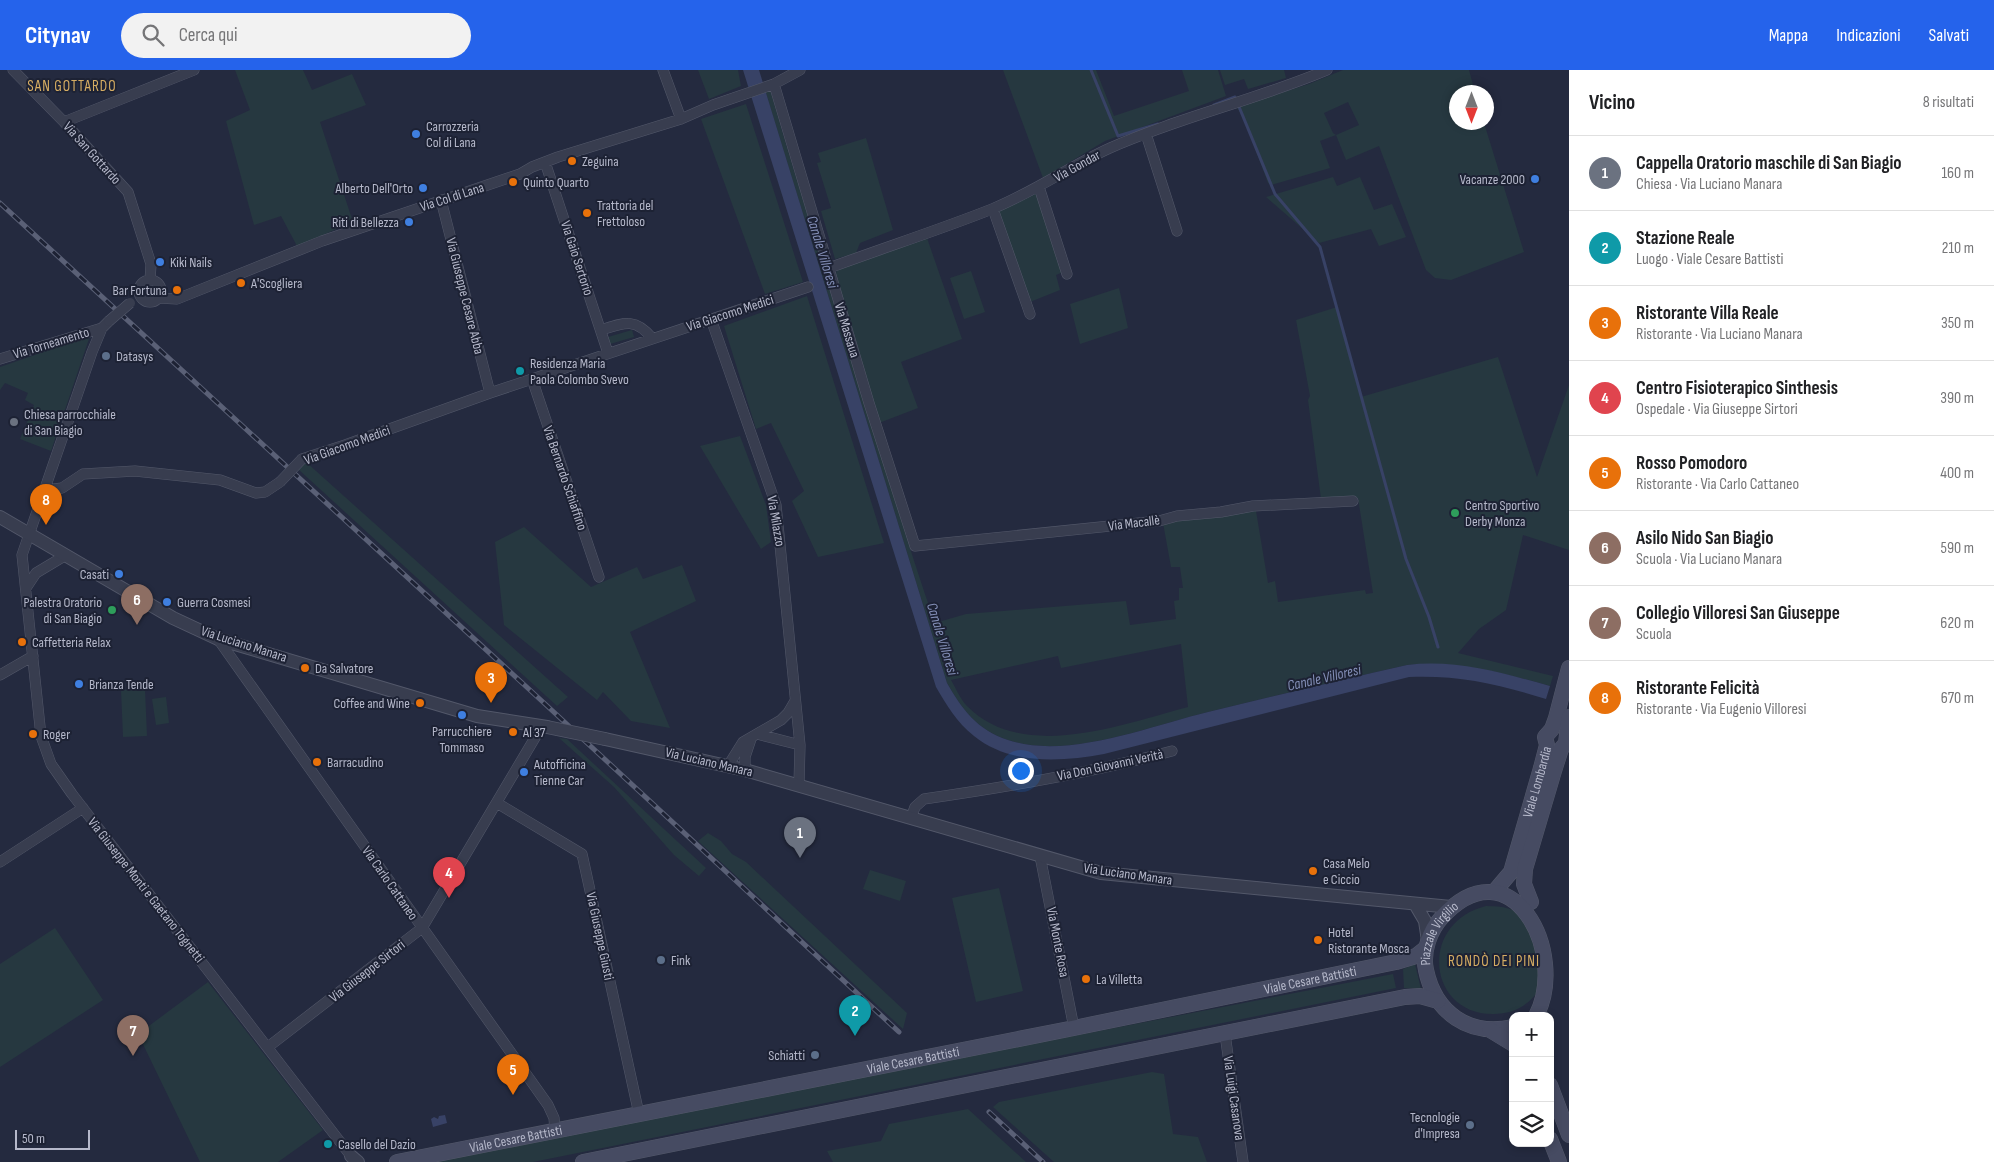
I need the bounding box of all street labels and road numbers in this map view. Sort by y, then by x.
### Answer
street label: Via San Gottardo [60,118,125,188]
street label: Via Gondar [1051,146,1103,186]
street label: Via Col di Lana [418,179,486,215]
street label: Via Gaio Sertorio [557,218,597,298]
street label: Via Giuseppe Cesare Abba [442,236,488,356]
street label: Via Giacomo Medici [684,291,776,335]
street label: Via Massaua [831,300,863,360]
street label: Via Torneamento [11,323,91,363]
street label: Via Giacomo Medici [302,422,392,468]
street label: Via Bernardo Schiaffino [539,423,591,533]
street label: Via Milazzo [763,494,789,548]
street label: Via Macallè [1107,511,1161,535]
street label: Via Luciano Manara [199,622,289,666]
street label: Via Luciano Manara [664,744,754,780]
street label: Viale Lombardia [1519,744,1555,820]
street label: Via Don Giovanni Verità [1055,745,1165,785]
street label: Via Giuseppe Monti e Gaetano Tognetti [84,814,208,966]
street label: Via Carlo Cattaneo [358,843,422,923]
street label: Via Luciano Manara [1083,859,1173,889]
street label: Via Giuseppe Giusti [582,890,618,982]
street label: Piazzale Virgilio [1416,897,1462,966]
street label: Via Monte Rosa [1043,905,1073,979]
street label: Via Giuseppe Sirtori [326,936,408,1006]
street label: Viale Cesare Battisti [1262,962,1358,997]
street label: Viale Cesare Battisti [865,1042,961,1077]
street label: Via Luigi Casanova [1220,1055,1248,1141]
street label: Viale Cesare Battisti [468,1121,563,1156]

